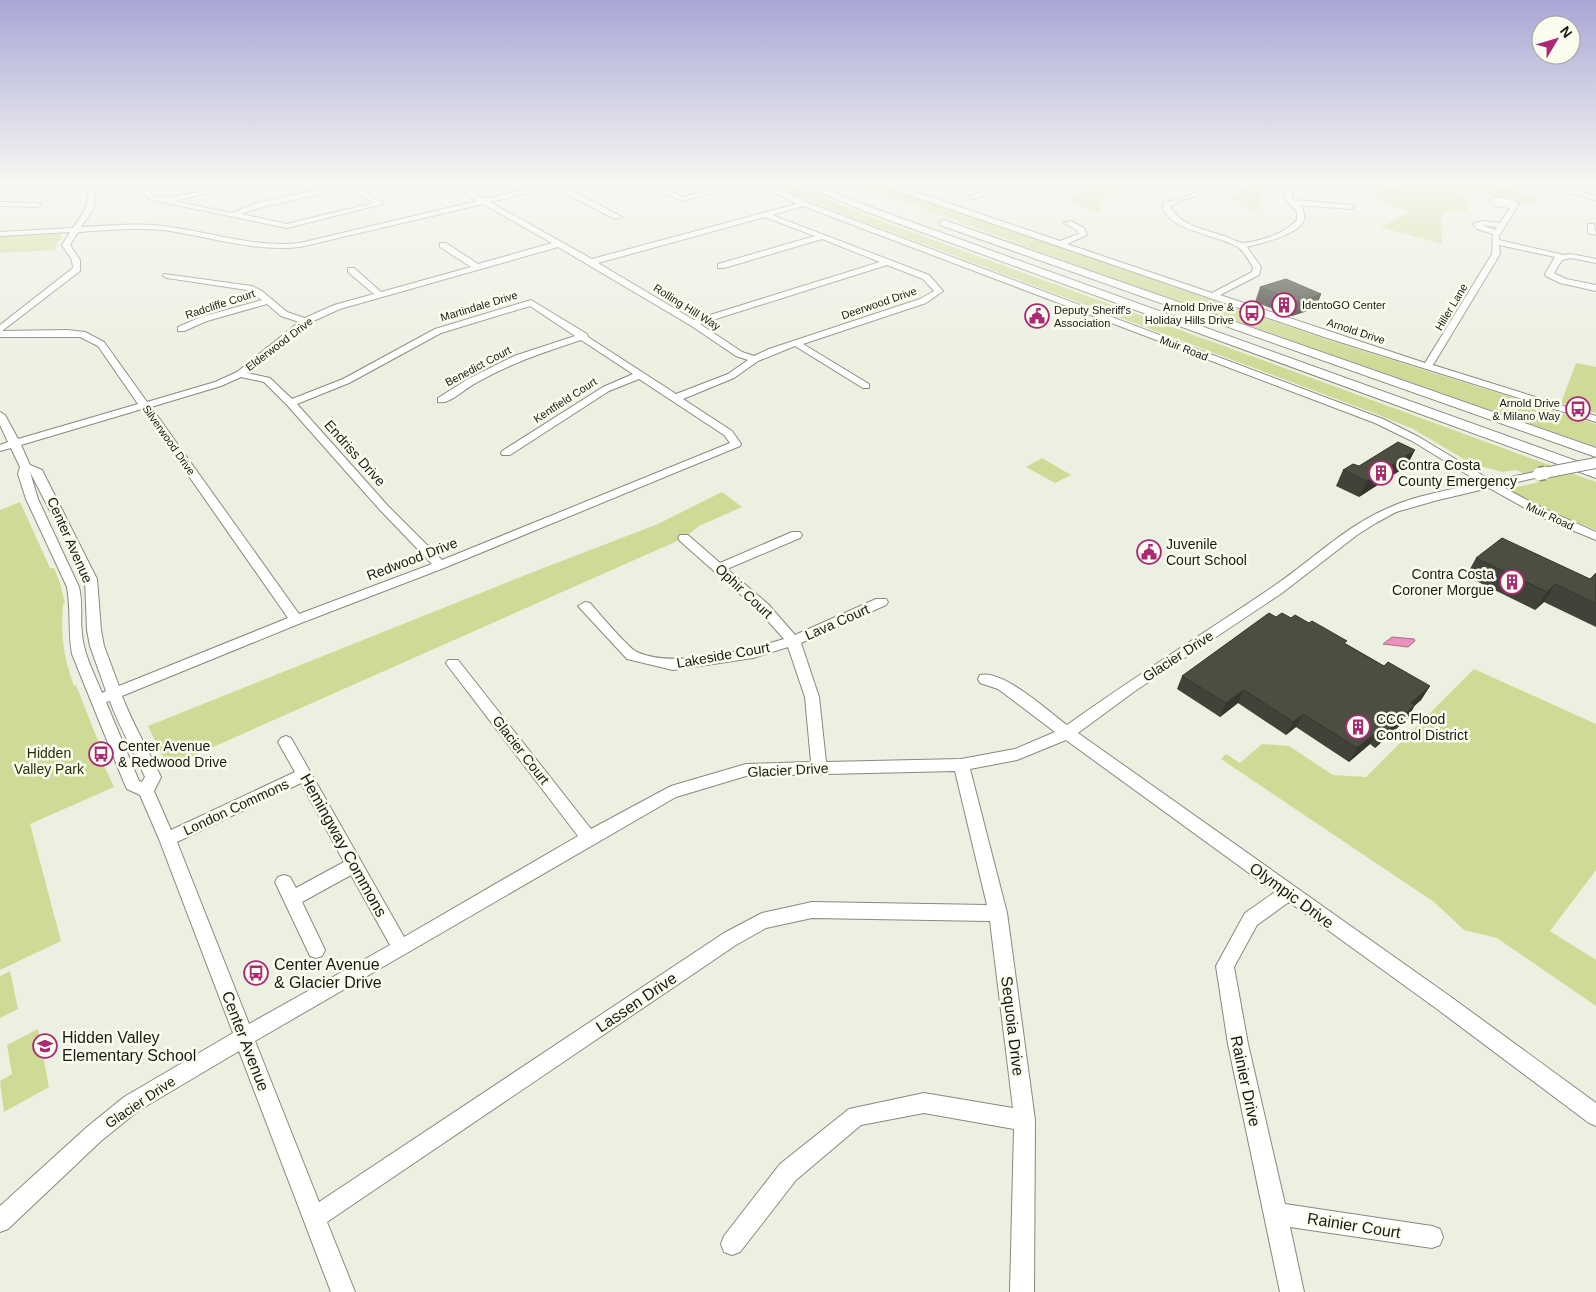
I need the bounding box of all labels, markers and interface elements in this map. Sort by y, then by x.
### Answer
north arrow [1531,15,1581,65]
text: N [1557,23,1576,41]
street label: Hiller Lane [1432,281,1470,333]
street label: Rolling Hill Way [651,282,723,333]
street label: Deerwood Drive [840,284,918,322]
street label: Radcliffe Court [184,287,256,321]
street label: Martindale Drive [439,289,519,323]
building icon: IdentoGO Center [1271,292,1297,318]
place label: IdentoGO Center [1302,299,1386,311]
bus stop icon: Arnold Drive & Holiday Hills Drive [1239,300,1265,326]
place label: Arnold Drive & Holiday Hills Drive [1145,301,1235,326]
public building icon: Deputy Sheriff's Association [1024,303,1050,329]
place label: Deputy Sheriff's Association [1054,304,1132,329]
street label: Elderwood Drive [243,315,315,373]
street label: Arnold Drive [1325,316,1387,346]
street label: Muir Road [1158,333,1210,363]
street label: Benedict Court [443,344,513,388]
street label: Kentfield Court [531,375,599,425]
bus stop icon: Arnold Drive & Milano Way [1565,396,1591,422]
place label: Arnold Drive & Milano Way [1493,397,1560,422]
street label: Silverwood Drive [140,403,198,477]
street label: Endriss Drive [321,417,389,489]
place label: Contra Costa County Emergency [1398,457,1517,489]
building icon: Contra Costa County Emergency [1368,460,1394,486]
street label: Center Avenue [44,495,96,586]
street label: Muir Road [1524,500,1576,532]
street label: Redwood Drive [364,534,460,584]
place label: Juvenile Court School [1166,536,1247,568]
public building icon: Juvenile Court School [1136,539,1162,565]
street label: Ophir Court [712,560,776,622]
place label: Contra Costa Coroner Morgue [1392,566,1494,598]
building icon: Contra Costa Coroner Morgue [1499,569,1525,595]
street label: Lava Court [802,601,872,643]
street label: Glacier Drive [1140,627,1216,685]
street label: Lakeside Court [675,639,771,671]
place label: CCC Flood Control District [1376,711,1468,743]
street label: Glacier Court [489,713,553,788]
building icon: CCC Flood Control District [1345,714,1371,740]
place label: Center Avenue & Redwood Drive [118,738,227,770]
bus stop icon: Center Avenue & Redwood Drive [88,741,114,767]
park label: Hidden Valley Park [14,745,85,777]
street label: Glacier Drive [747,760,829,780]
street label: Hemingway Commons [297,771,390,920]
street label: London Commons [181,776,291,838]
street label: Olympic Drive [1246,859,1337,932]
place label: Center Avenue & Glacier Drive [274,956,382,991]
bus stop icon: Center Avenue & Glacier Drive [243,960,269,986]
street label: Lassen Drive [593,969,680,1036]
street label: Sequoia Drive [998,975,1027,1077]
street label: Center Avenue [219,989,272,1094]
place label: Hidden Valley Elementary School [62,1029,196,1064]
school or university icon: Hidden Valley Elementary School [32,1033,58,1059]
street label: Rainier Drive [1228,1034,1263,1128]
street label: Glacier Drive [102,1073,178,1131]
street label: Rainier Court [1306,1210,1402,1241]

